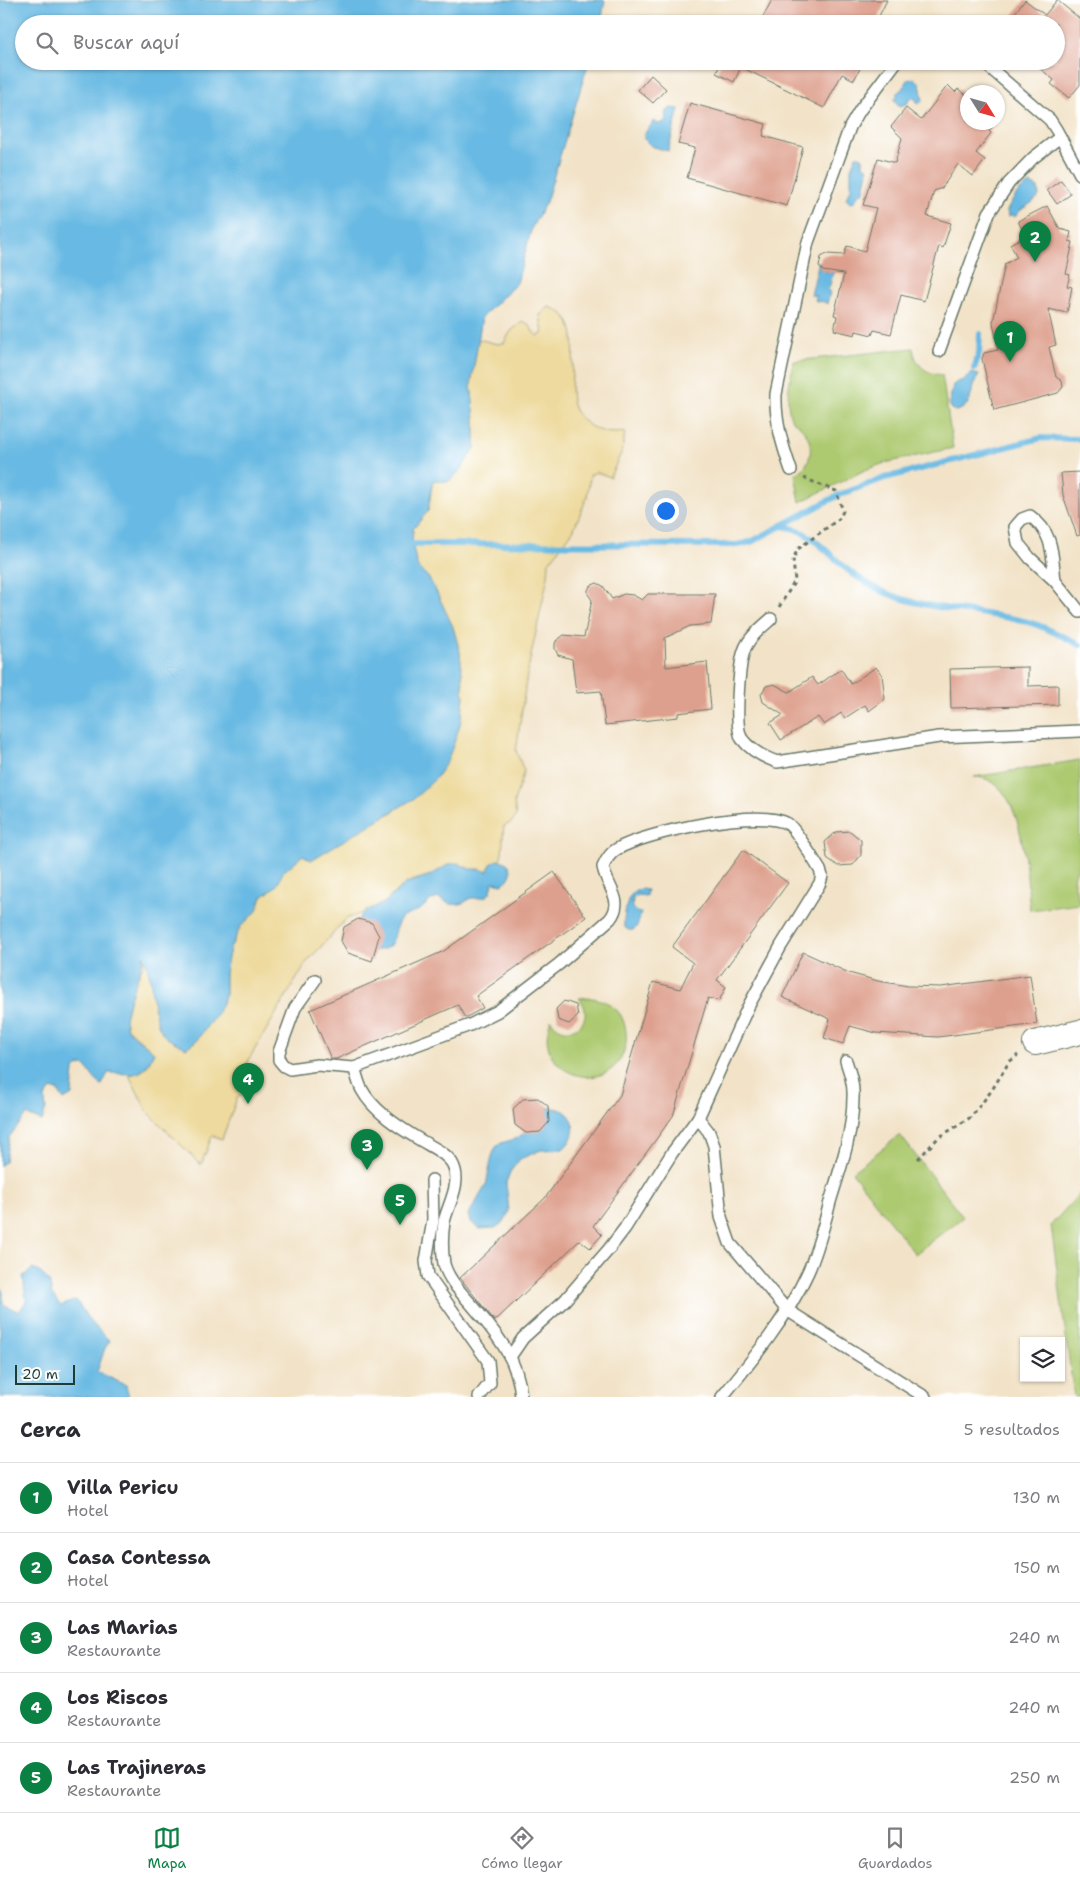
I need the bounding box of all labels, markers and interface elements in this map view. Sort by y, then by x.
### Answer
search box [15,15,1065,70]
icon: search [33,29,61,57]
text: Buscar aquí [73,30,179,55]
north arrow [960,85,1005,130]
pin: 2 [1019,221,1051,262]
pin: 1 [994,321,1026,362]
your location [653,498,679,524]
pin: 4 [232,1063,264,1104]
pin: 3 [351,1129,383,1170]
pin: 5 [384,1184,416,1225]
map controls [1020,1337,1065,1382]
button: layers [1020,1337,1065,1382]
scale bar [15,1362,75,1385]
text: 20 m [22,1365,58,1383]
text: Cerca [20,1416,81,1444]
text: 5 resultados [964,1419,1060,1440]
text: Villa Pericu [67,1475,179,1500]
text: 1 [32,1487,40,1508]
text: 130 m [1013,1487,1060,1508]
text: Hotel [67,1500,108,1521]
text: Casa Contessa [67,1545,210,1570]
text: 2 [30,1557,42,1578]
text: 150 m [1013,1557,1060,1578]
text: Hotel [67,1570,108,1591]
text: Las Marias [67,1615,178,1640]
text: 3 [30,1627,42,1648]
text: 240 m [1008,1627,1060,1648]
text: Restaurante [67,1640,161,1661]
text: Los Riscos [67,1685,168,1710]
text: 4 [30,1697,42,1718]
text: 240 m [1008,1697,1060,1718]
text: Restaurante [67,1710,161,1731]
text: Las Trajineras [67,1755,206,1780]
text: 5 [31,1767,41,1788]
text: 250 m [1009,1767,1060,1788]
text: Restaurante [67,1780,161,1801]
tab: Mapa [148,1824,186,1872]
tab: Cómo llegar [481,1824,563,1872]
tab: Guardados [858,1824,932,1872]

